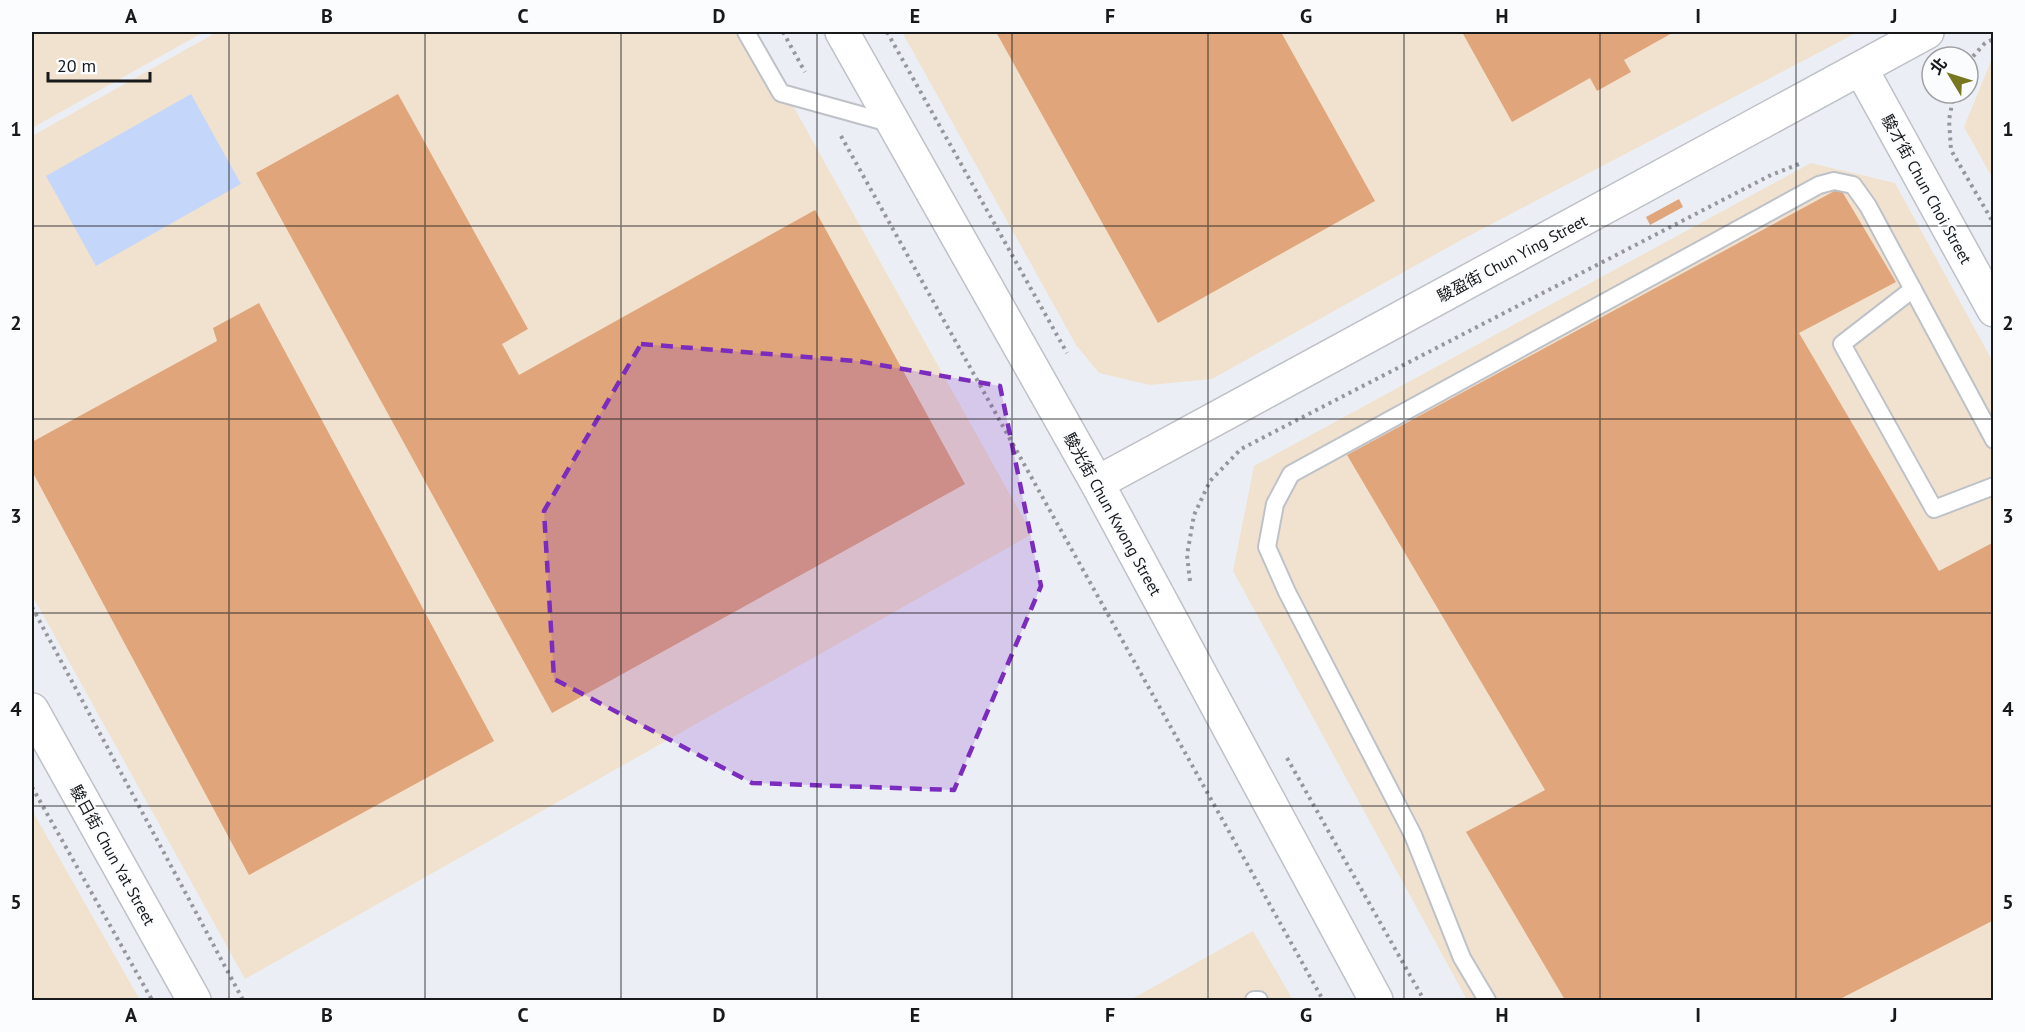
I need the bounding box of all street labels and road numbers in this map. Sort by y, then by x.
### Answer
street label: 駿才街 Chun Choi Street [1878,111,1977,268]
street label: 駿盈街 Chun Ying Street [1434,210,1591,306]
street label: 駿光街 Chun Kwong Street [1060,429,1166,600]
street label: 駿日街 Chun Yat Street [66,781,160,929]

